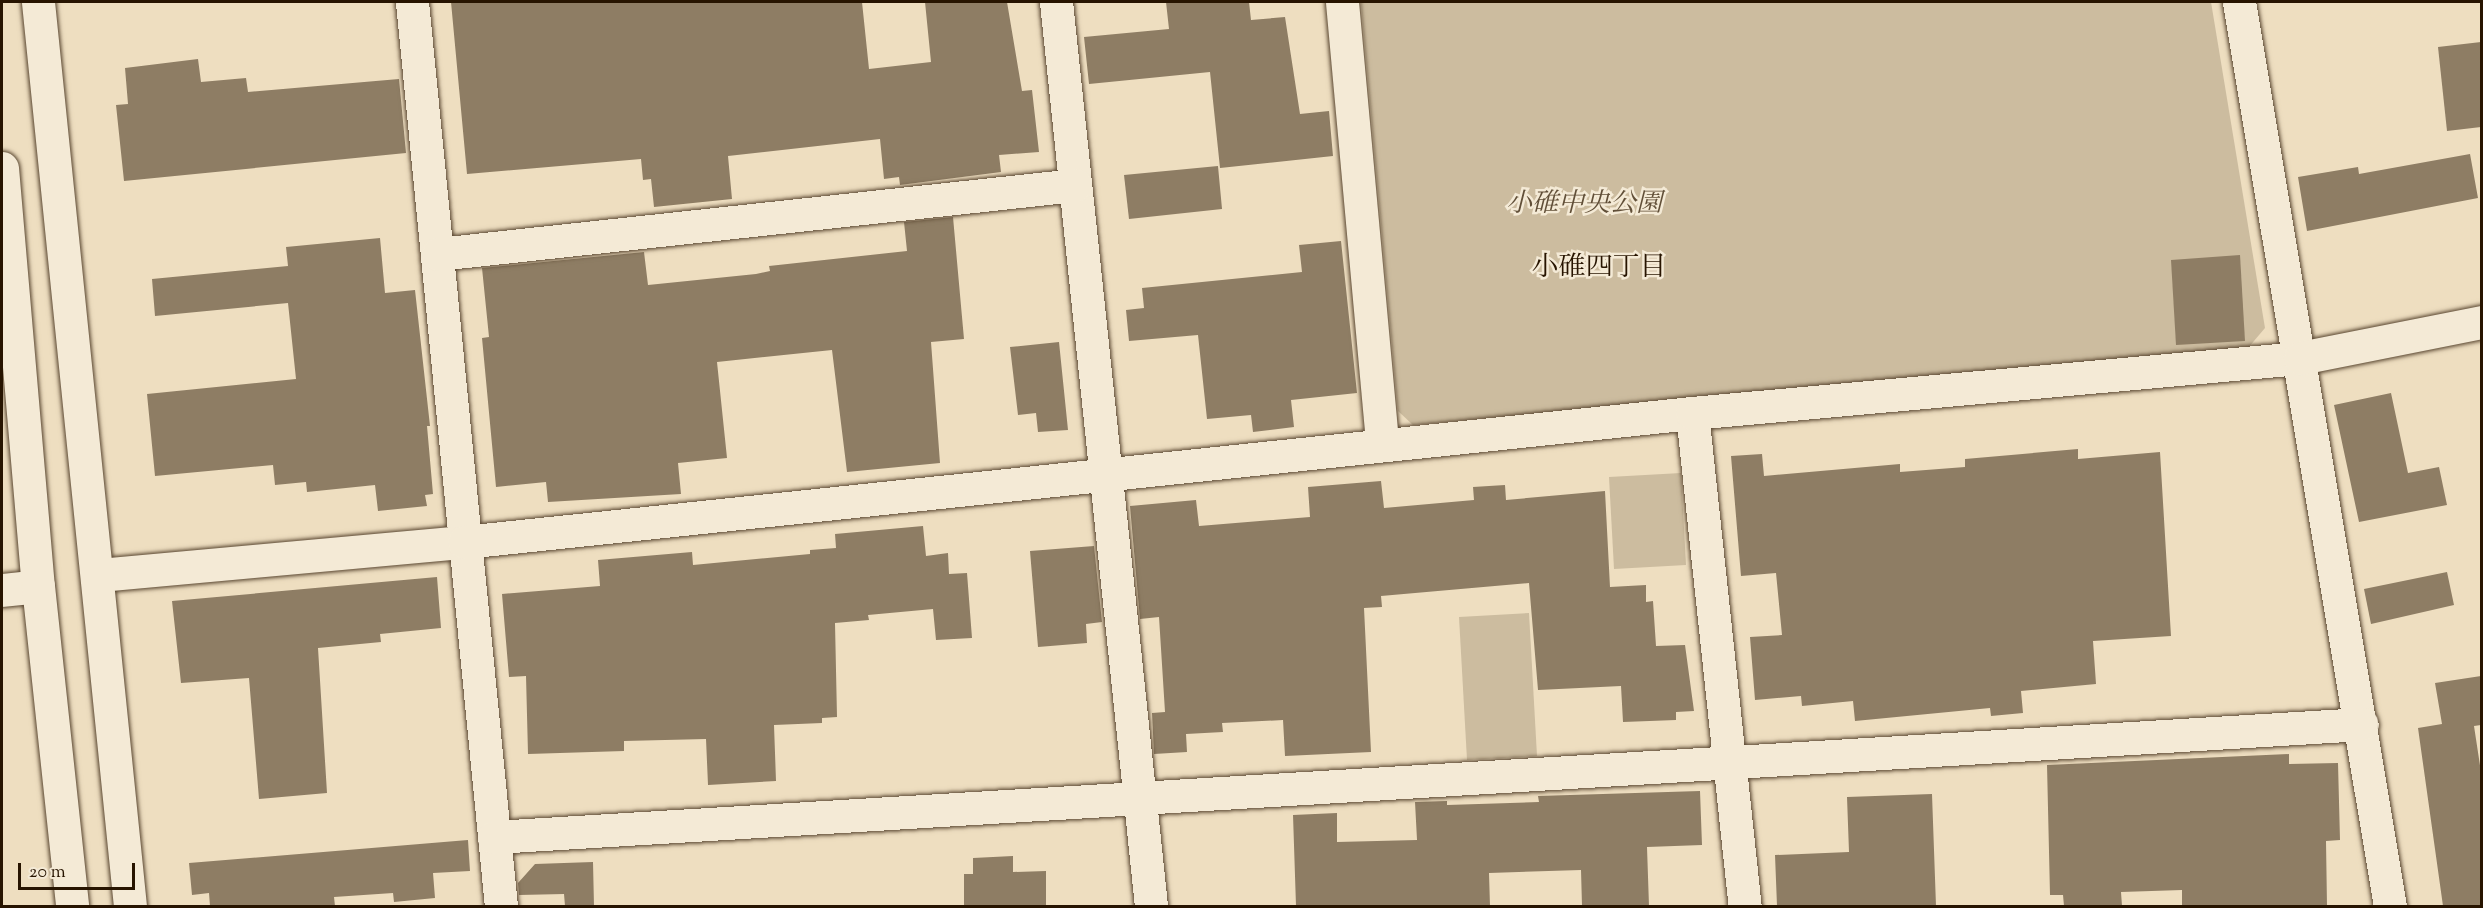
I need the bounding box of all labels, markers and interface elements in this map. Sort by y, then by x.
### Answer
park label: 小碓中央公園 [1506,189,1662,221]
district label: 小碓四丁目 [1532,253,1666,285]
scale bar [21,851,138,889]
text: 20 m [29,860,66,886]

